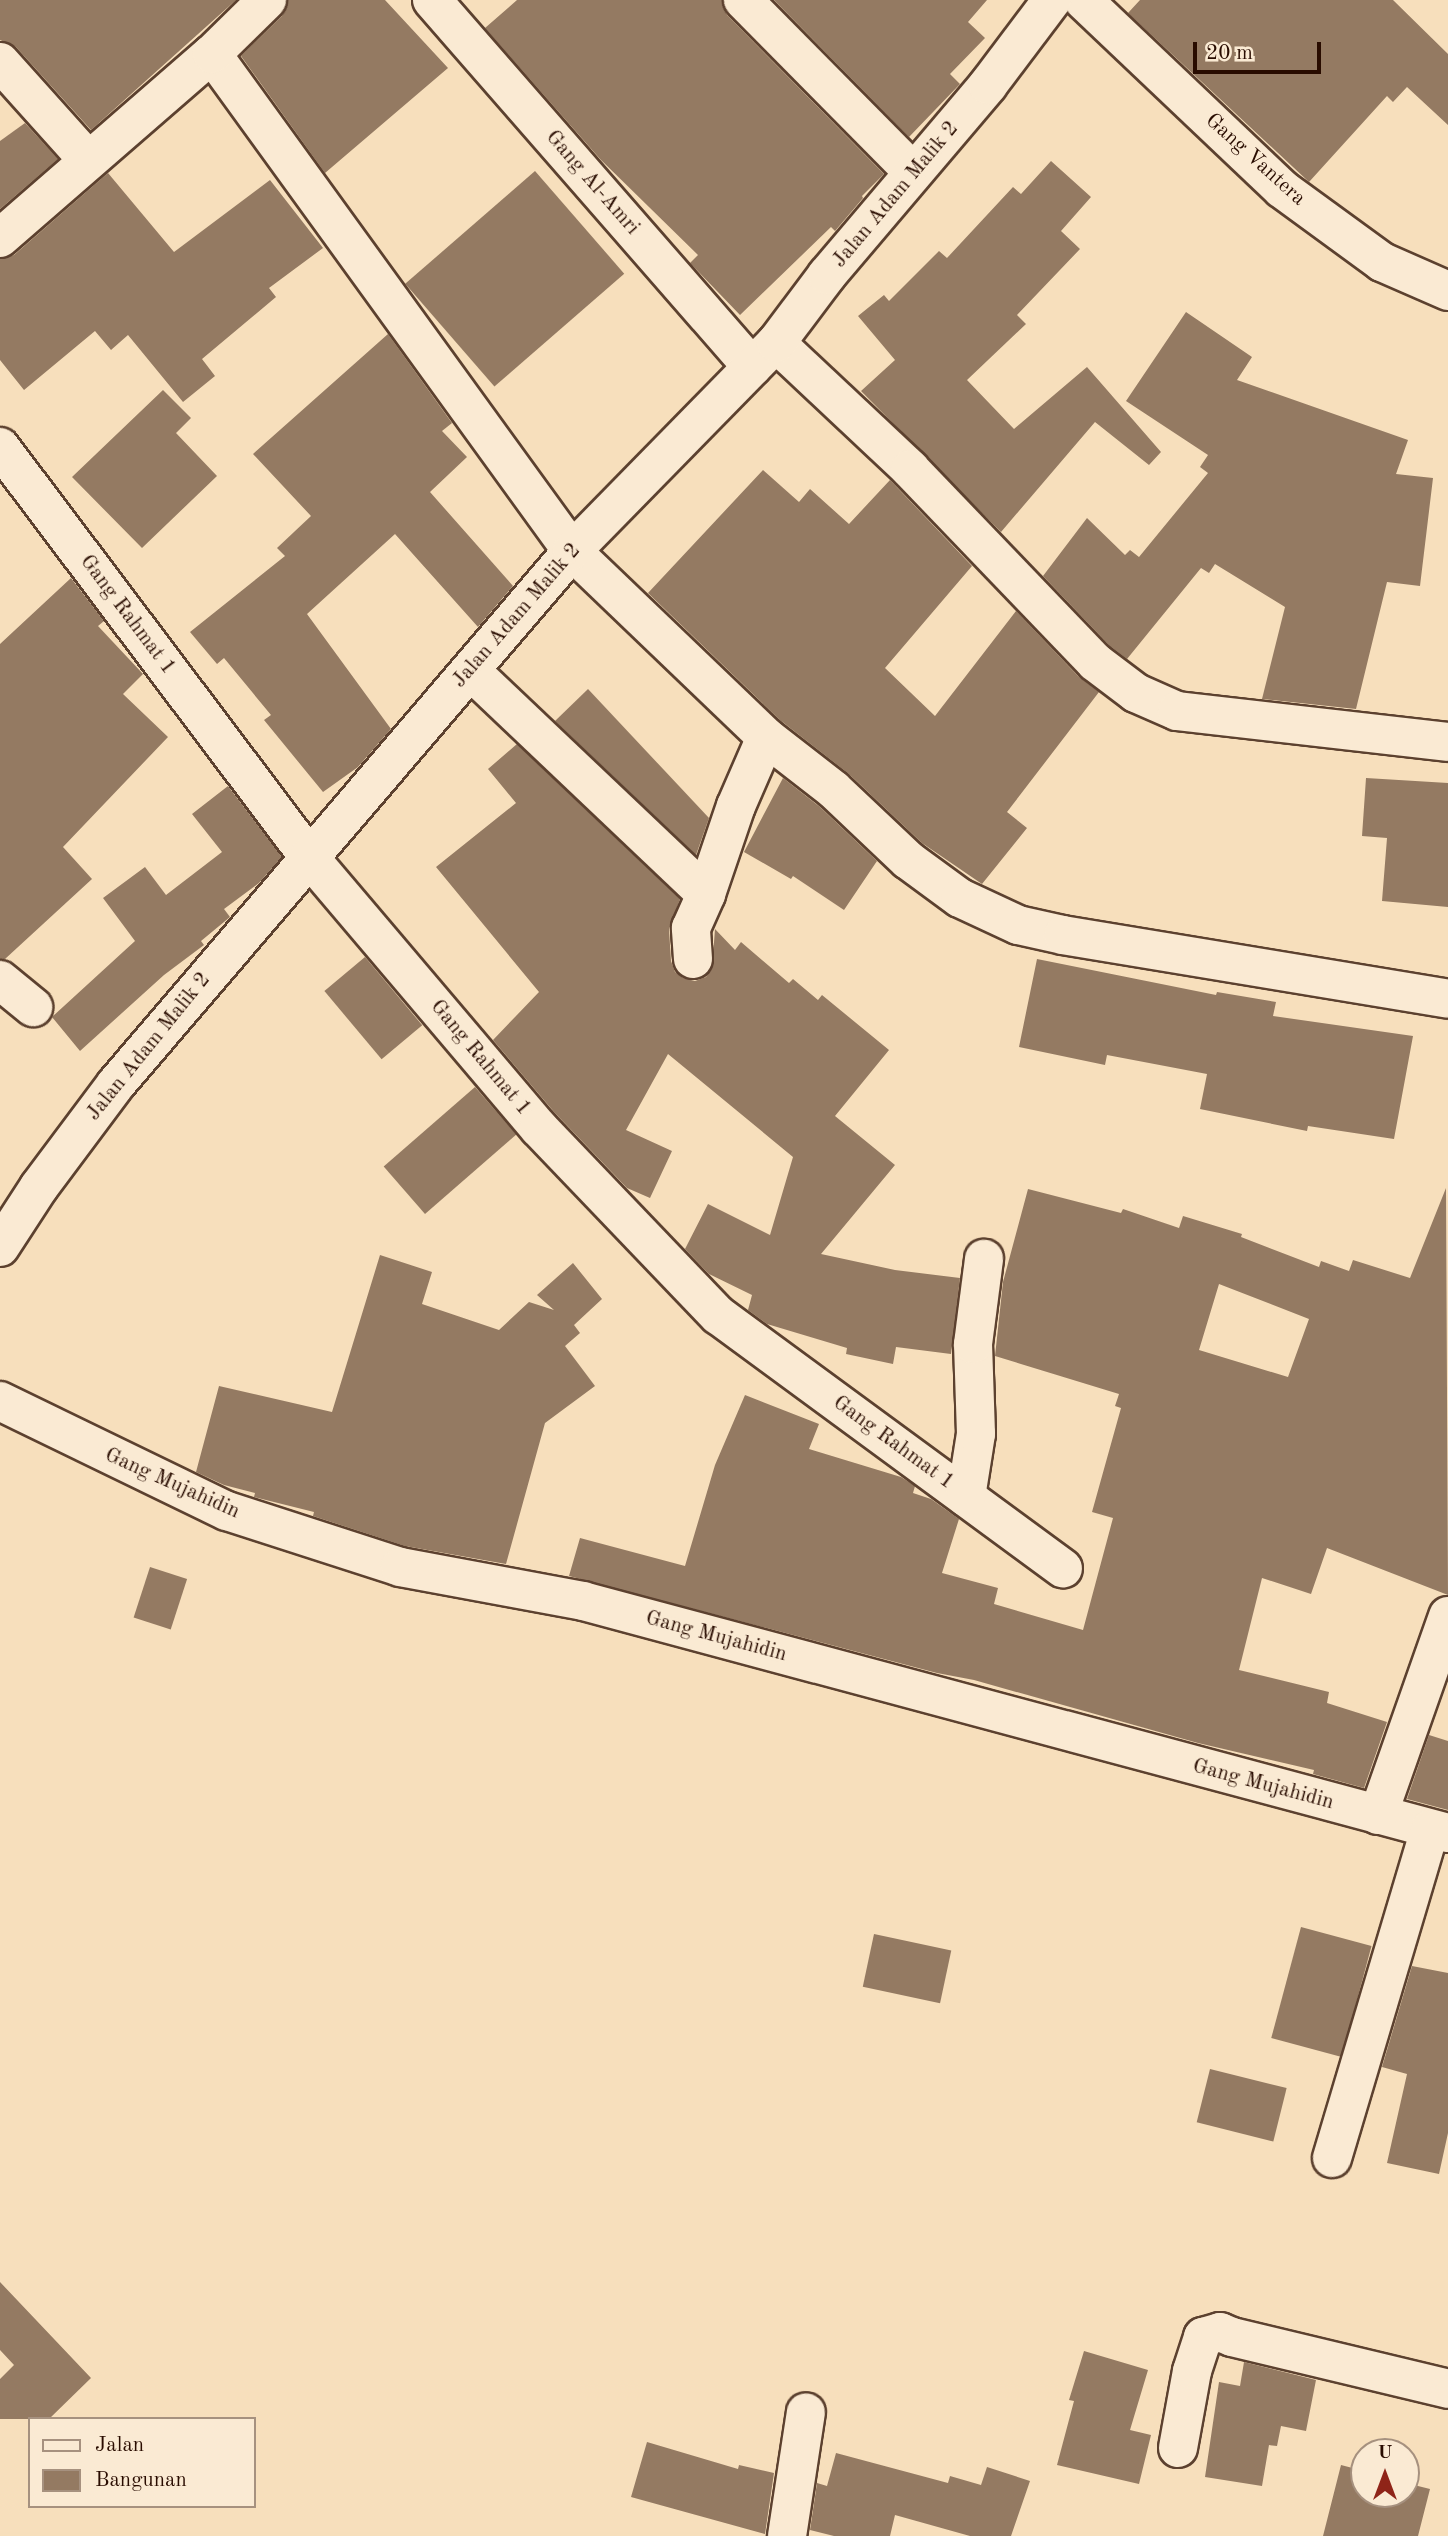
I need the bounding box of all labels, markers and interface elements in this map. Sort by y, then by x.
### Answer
scale bar [1196,28,1324,72]
text: 20 m [1206,43,1253,64]
street label: Gang Vantera [1200,108,1310,212]
street label: Jalan Adam Malik 2 [827,117,965,273]
street label: Gang Al-Amri [540,125,644,241]
street label: Jalan Adam Malik 2 [447,539,587,693]
street label: Gang Rahmat 1 [74,550,180,680]
street label: Jalan Adam Malik 2 [82,968,216,1126]
street label: Gang Rahmat 1 [424,995,536,1121]
street label: Gang Rahmat 1 [828,1391,958,1495]
street label: Gang Mujahidin [101,1443,243,1525]
street label: Gang Mujahidin [643,1606,789,1668]
street label: Gang Mujahidin [1190,1754,1336,1816]
legend [28,2417,256,2508]
text: Jalan [95,2435,144,2456]
north arrow [1350,2438,1420,2508]
text: U [1377,2444,1393,2463]
text: Bangunan [95,2470,187,2491]

